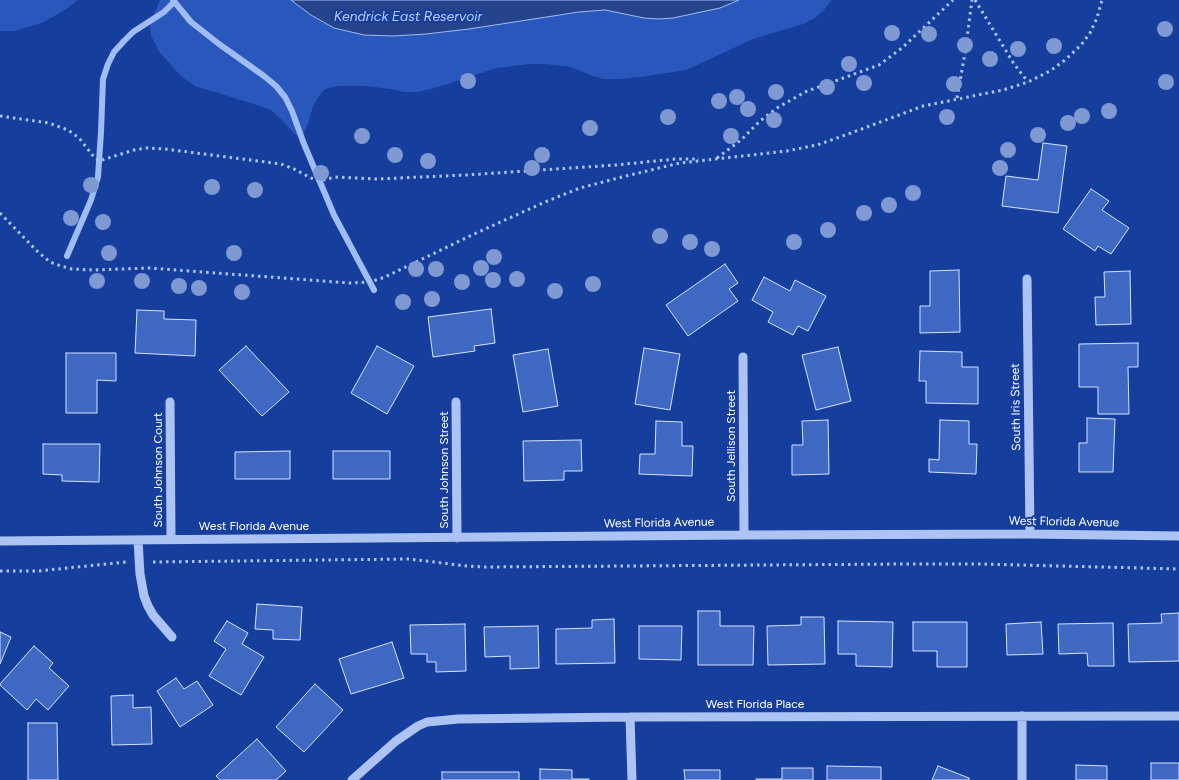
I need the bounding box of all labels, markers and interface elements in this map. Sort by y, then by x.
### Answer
water label: Kendrick East Reservoir [334,9,482,25]
street label: South Iris Street [1008,363,1024,451]
street label: South Jellison Street [724,390,738,502]
street label: South Johnson Street [437,411,451,529]
street label: South Johnson Court [151,413,165,527]
street label: West Florida Avenue [1009,514,1119,530]
street label: West Florida Avenue [604,515,714,531]
street label: West Florida Avenue [199,519,309,533]
street label: West Florida Place [706,697,804,711]

